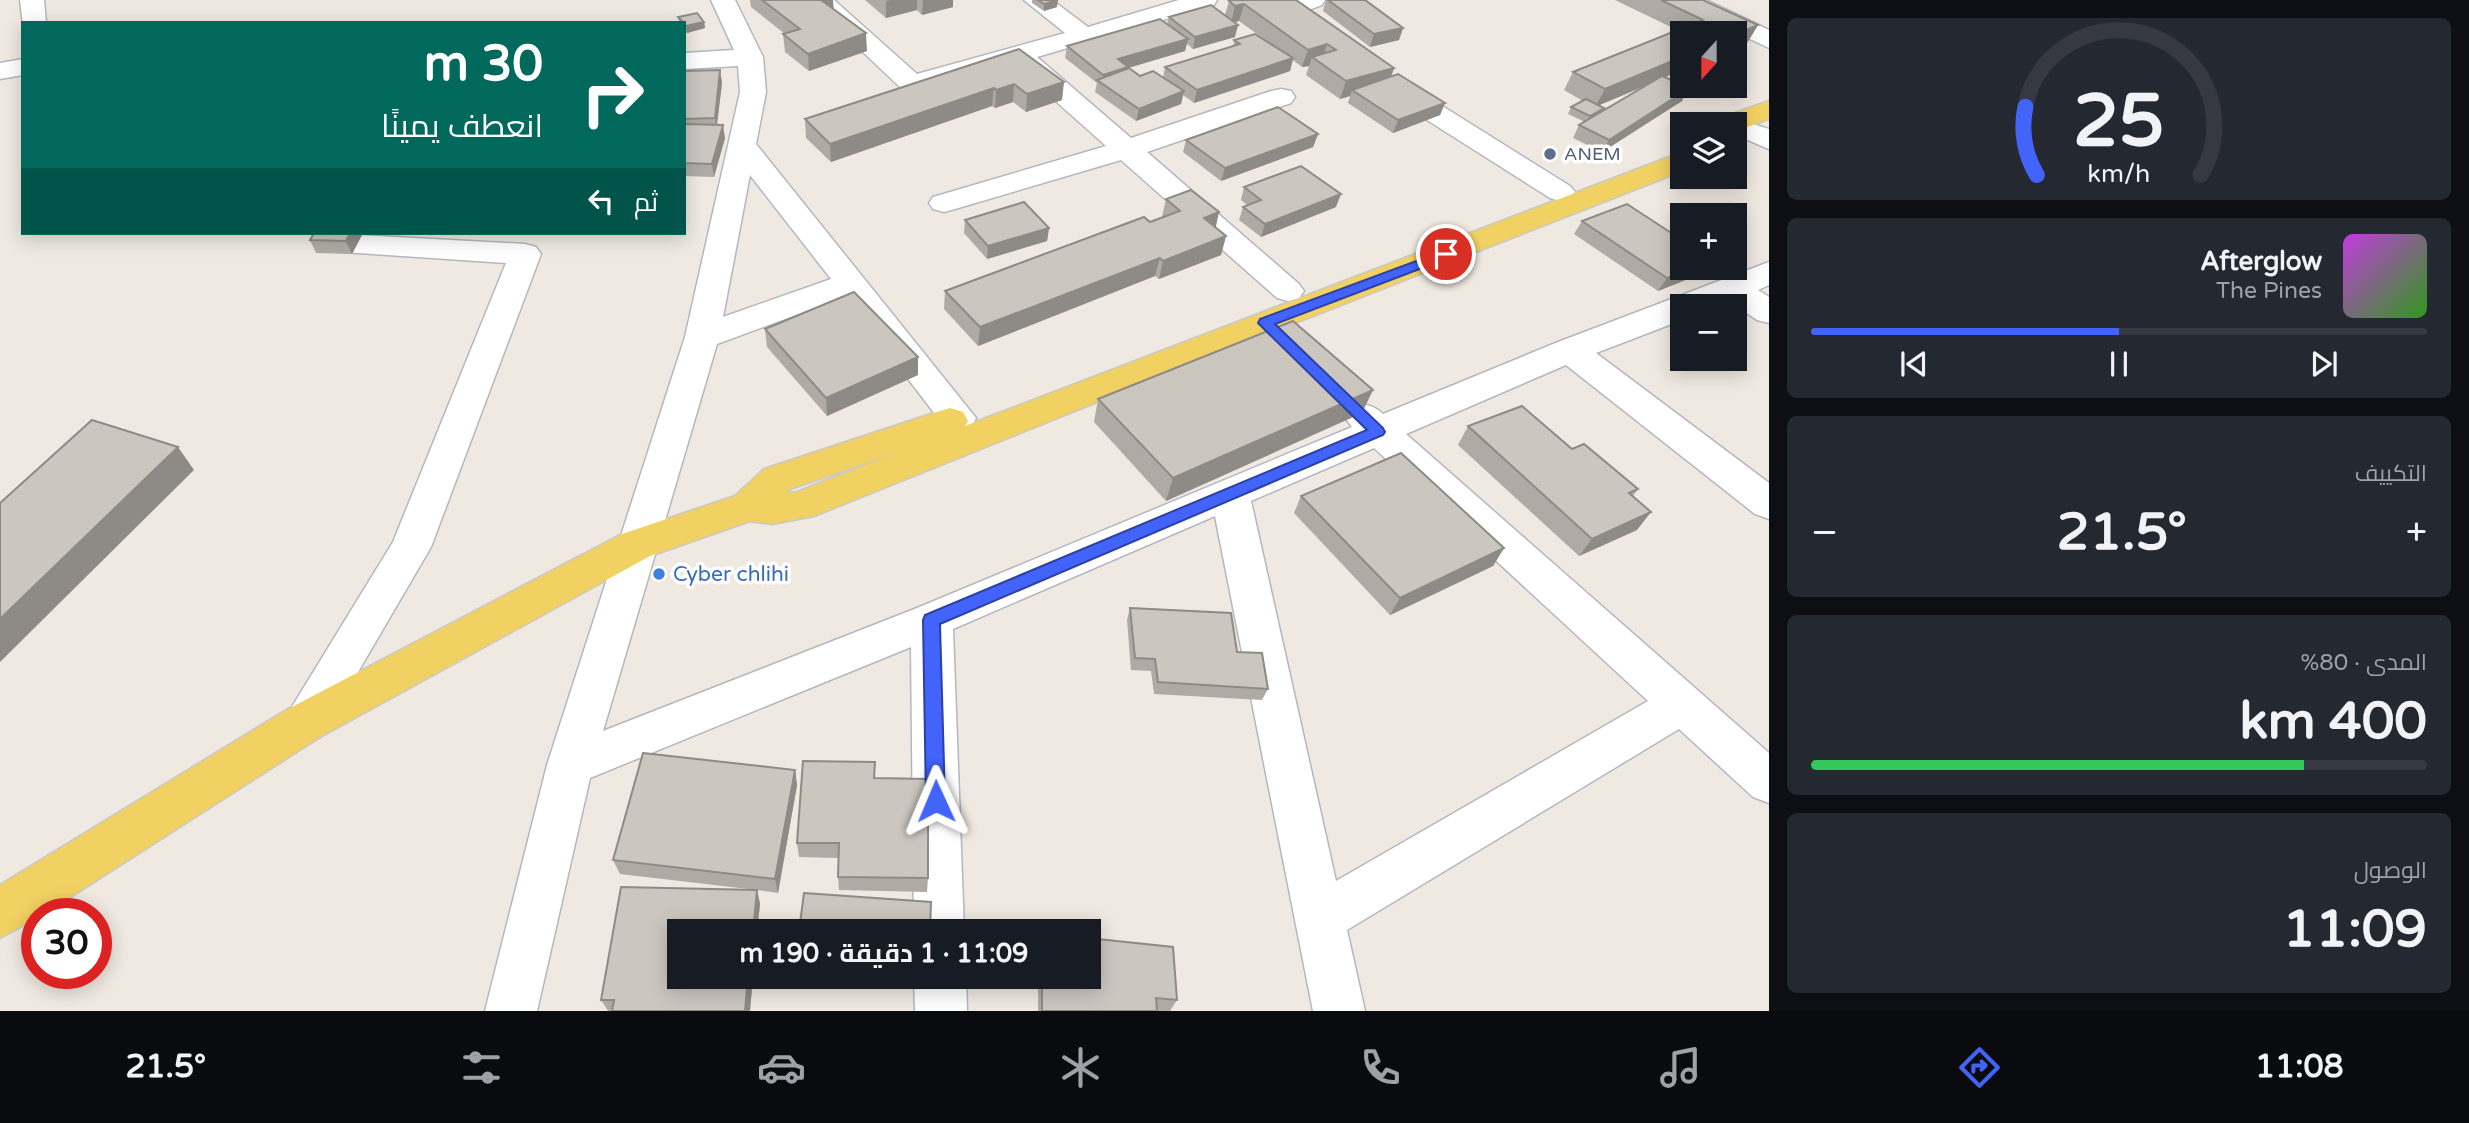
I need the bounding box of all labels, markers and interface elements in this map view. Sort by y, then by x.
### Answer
north arrow [1670,21,1746,98]
map controls [1670,21,1747,371]
text: 30 m [424,35,543,94]
icon: right [567,49,658,140]
text: 25 [2073,78,2165,166]
text: انعطف يمينًا [381,108,543,146]
button: layers [1670,112,1747,189]
place label: ANEM [1564,143,1621,165]
marker: ANEM [1542,146,1558,162]
text: km/h [2088,159,2150,189]
icon: left [582,182,620,220]
text: ثم [634,187,658,218]
button: + [1670,203,1747,280]
pin [1416,224,1476,284]
icon: arrive [1427,235,1465,273]
text: Afterglow [2200,246,2322,277]
text: The Pines [2216,277,2322,305]
button: − [1670,294,1747,371]
icon: previous [1895,345,1933,383]
icon: pause [2100,345,2138,383]
icon: next [2305,345,2343,383]
text: التكييف [2355,460,2427,488]
text: 21.5° [2057,501,2187,564]
text: − [1811,510,1838,556]
text: + [2406,510,2427,556]
place label: Cyber chlihi [673,562,789,587]
marker: Cyber chlihi [651,566,667,582]
text: المدى · 80% [2300,649,2427,677]
text: 400 km [2239,690,2427,753]
position arrow [899,764,973,838]
text: الوصول [2354,857,2427,885]
speed limit sign: 30 [21,898,112,989]
text: 11:09 [2283,898,2427,961]
text: 11:09 · 1 دقيقة · 190 m [740,938,1028,969]
icon: filters [457,1043,506,1092]
icon: car [757,1043,806,1092]
icon: climate [1056,1043,1105,1092]
icon: phone [1356,1043,1405,1092]
icon: music [1656,1043,1705,1092]
icon: directions [1955,1043,2004,1092]
text: 21.5° [125,1048,206,1086]
text: 11:08 [2255,1048,2344,1086]

